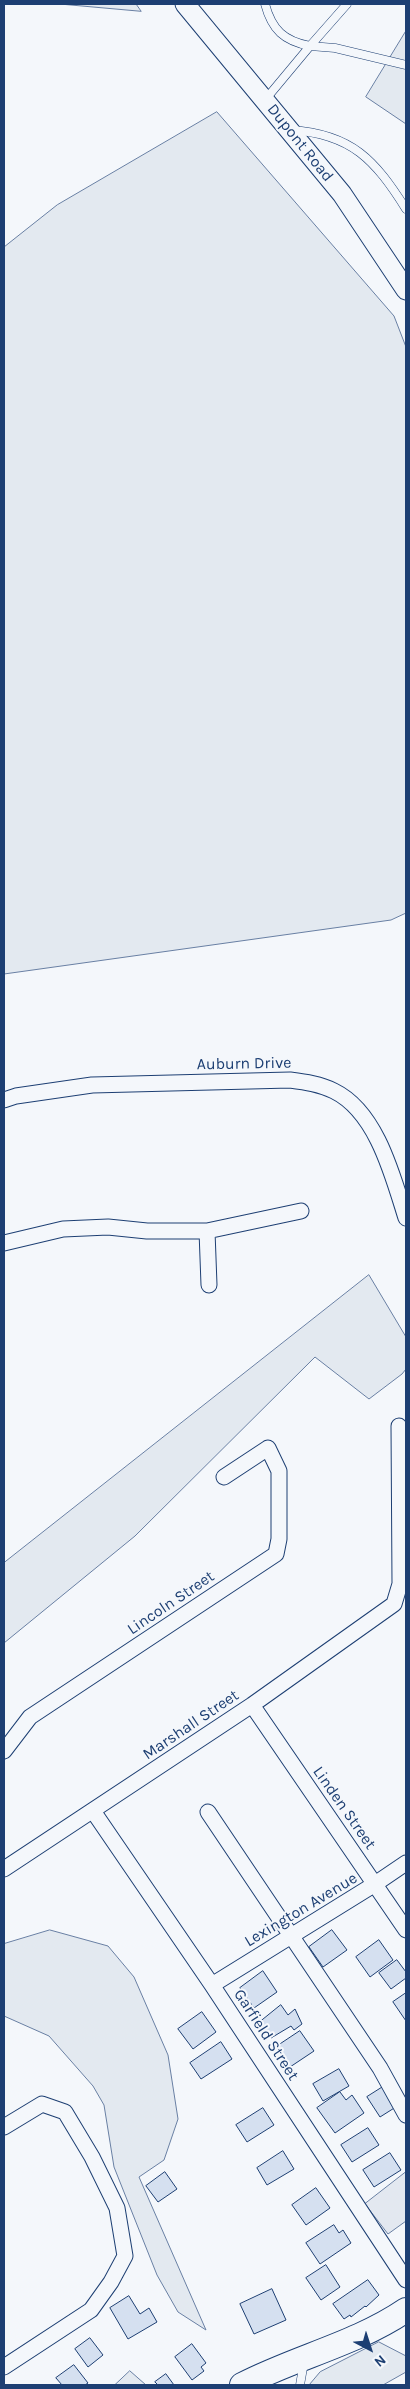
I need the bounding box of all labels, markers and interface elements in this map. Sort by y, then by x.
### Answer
street label: Dupont Road [263,100,337,186]
street label: Auburn Drive [197,1054,291,1074]
street label: Lincoln Street [124,1567,218,1639]
street label: Marshall Street [139,1686,243,1764]
street label: Linden Street [308,1763,380,1853]
street label: Lexington Avenue [241,1869,361,1951]
street label: Garfield Street [229,1986,303,2084]
north arrow [345,2324,395,2374]
text: N [371,2351,389,2371]

